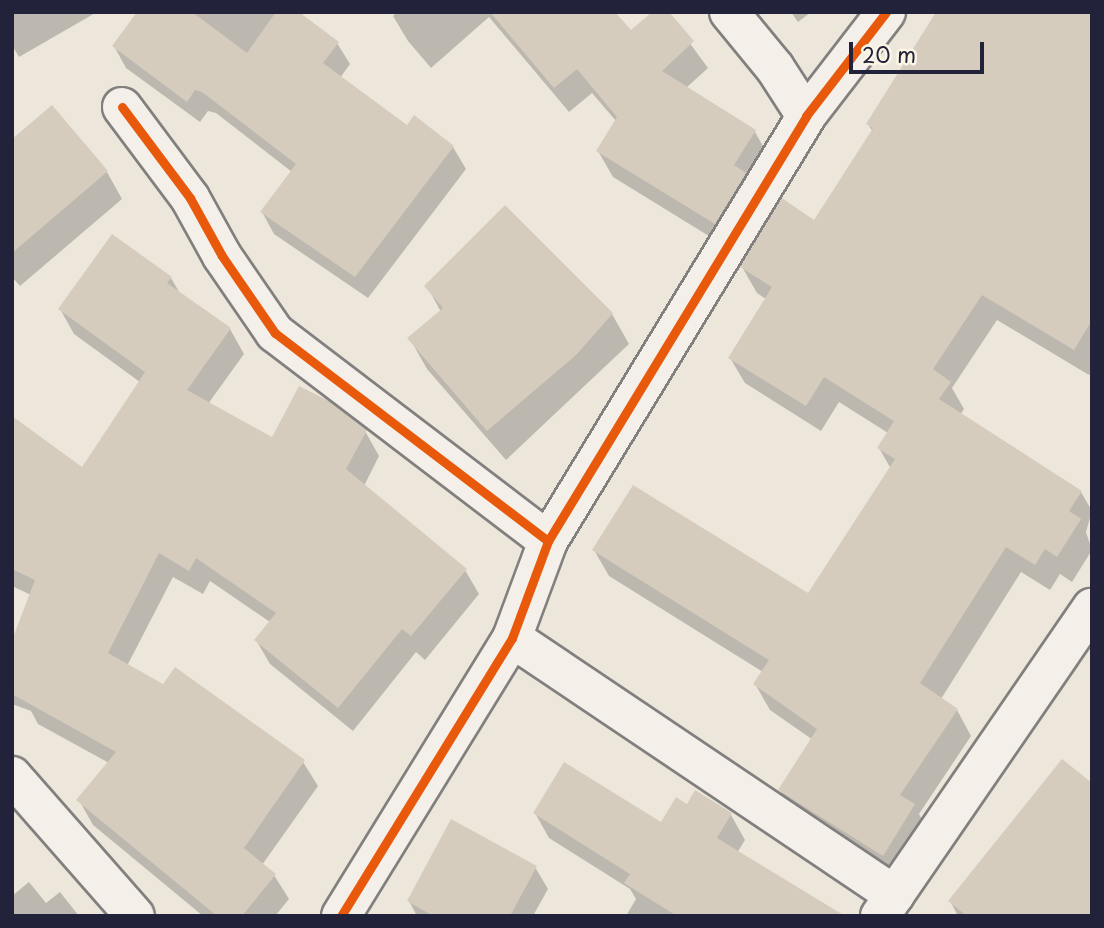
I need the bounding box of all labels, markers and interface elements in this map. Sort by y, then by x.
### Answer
scale bar [852,28,987,72]
text: 20 m [862,38,916,70]

